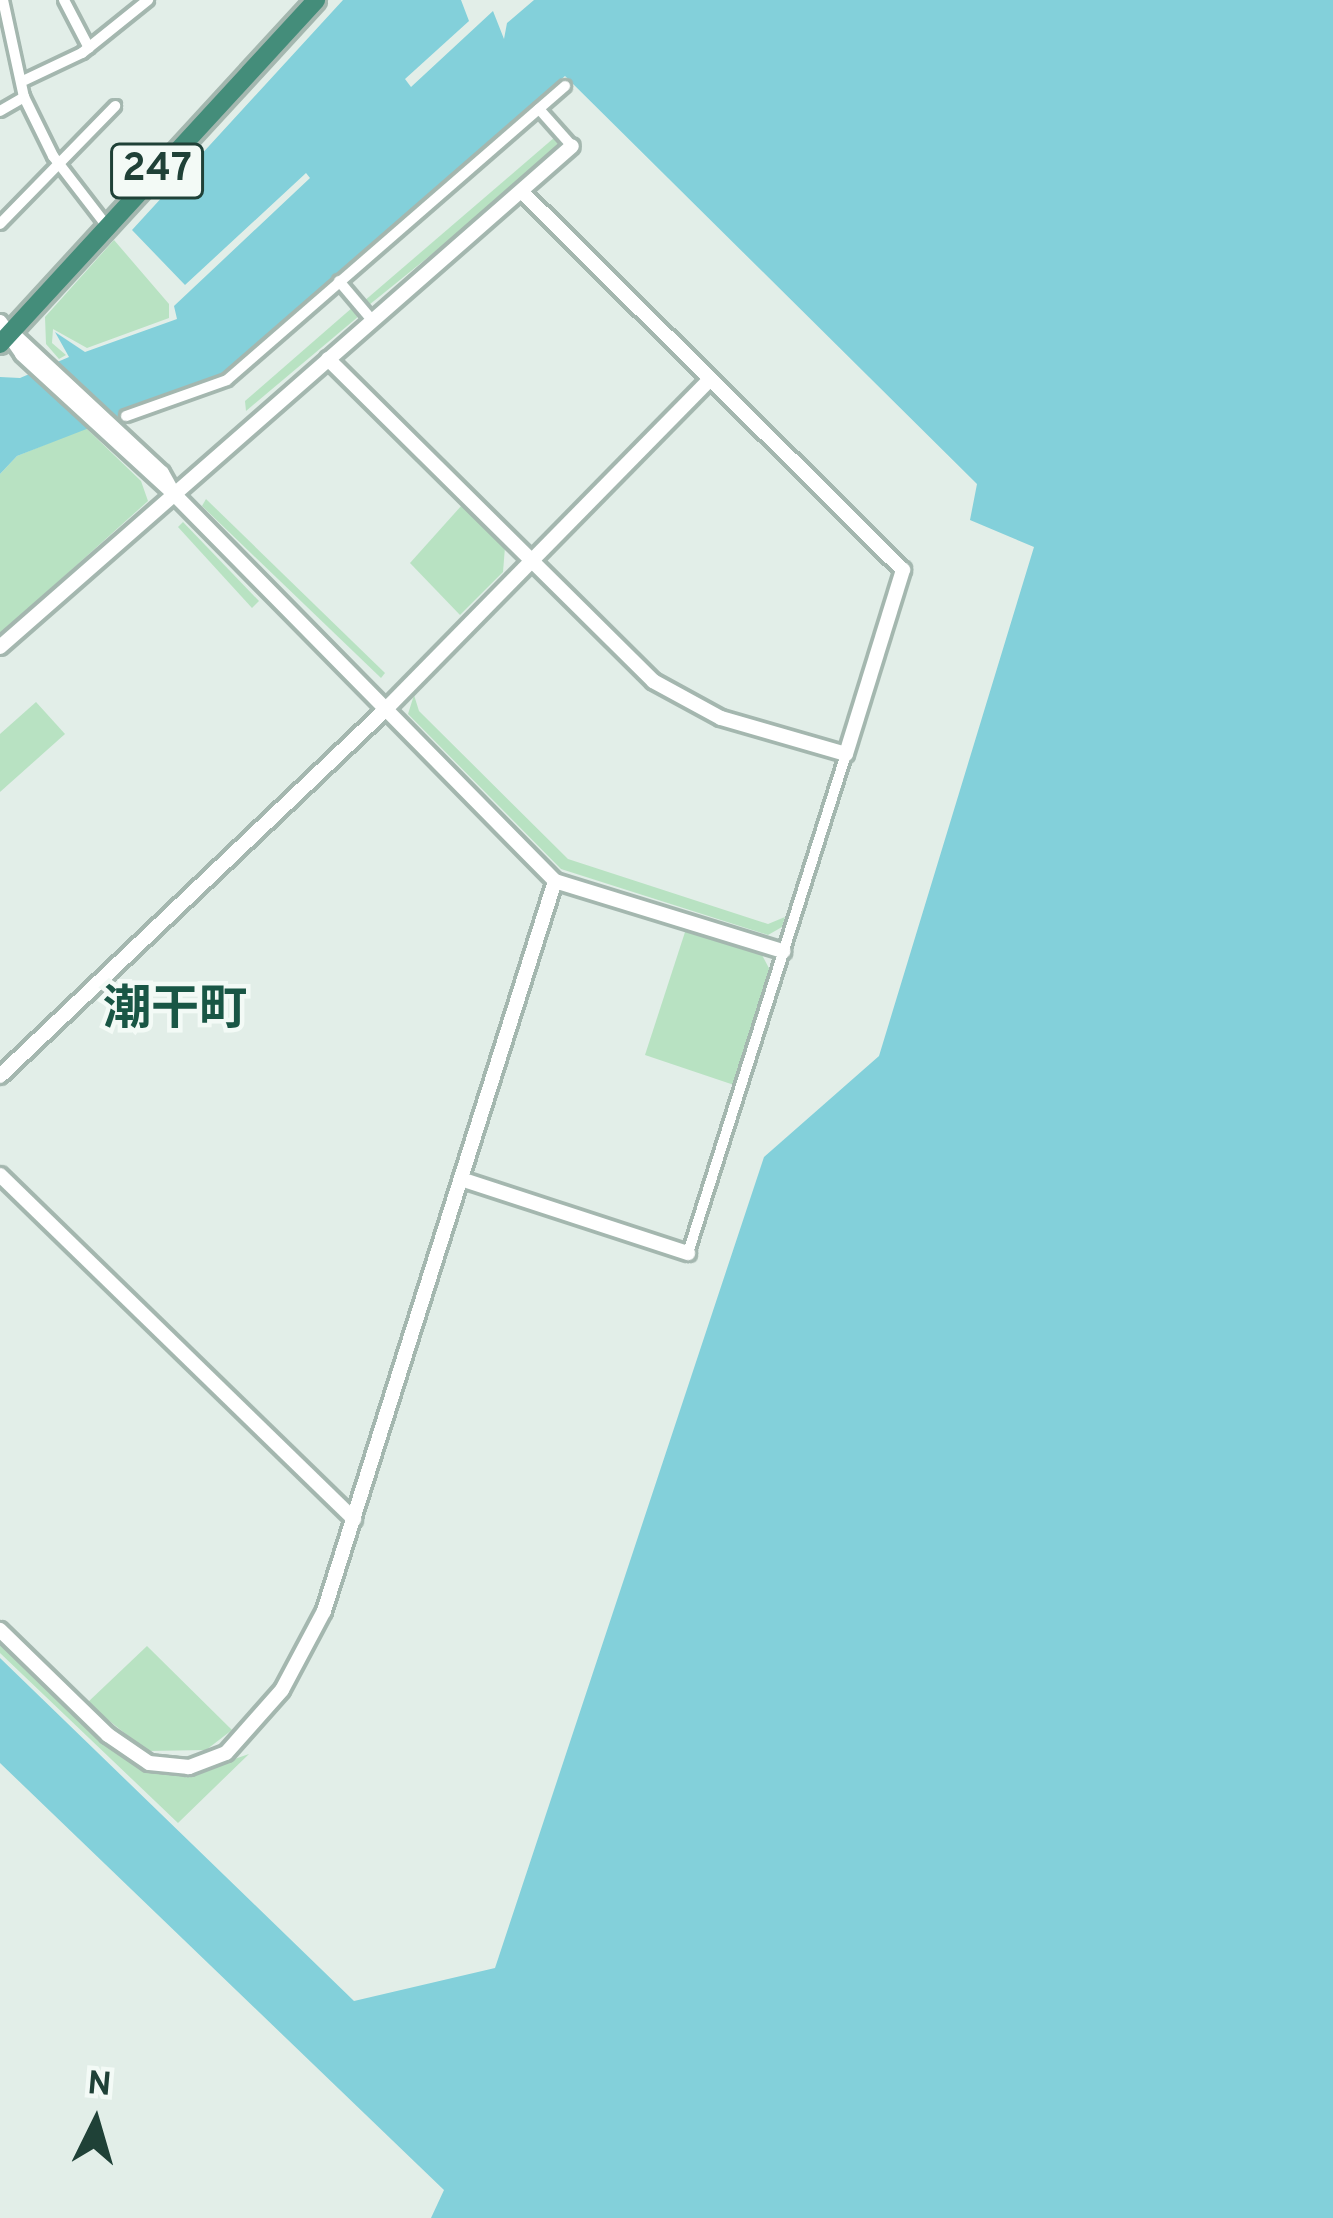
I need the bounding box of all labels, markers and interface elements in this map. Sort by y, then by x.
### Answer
road number: 247 [109,138,205,204]
district label: 潮干町 [103,984,247,1042]
north arrow [36,2062,156,2182]
text: N [85,2064,113,2108]

